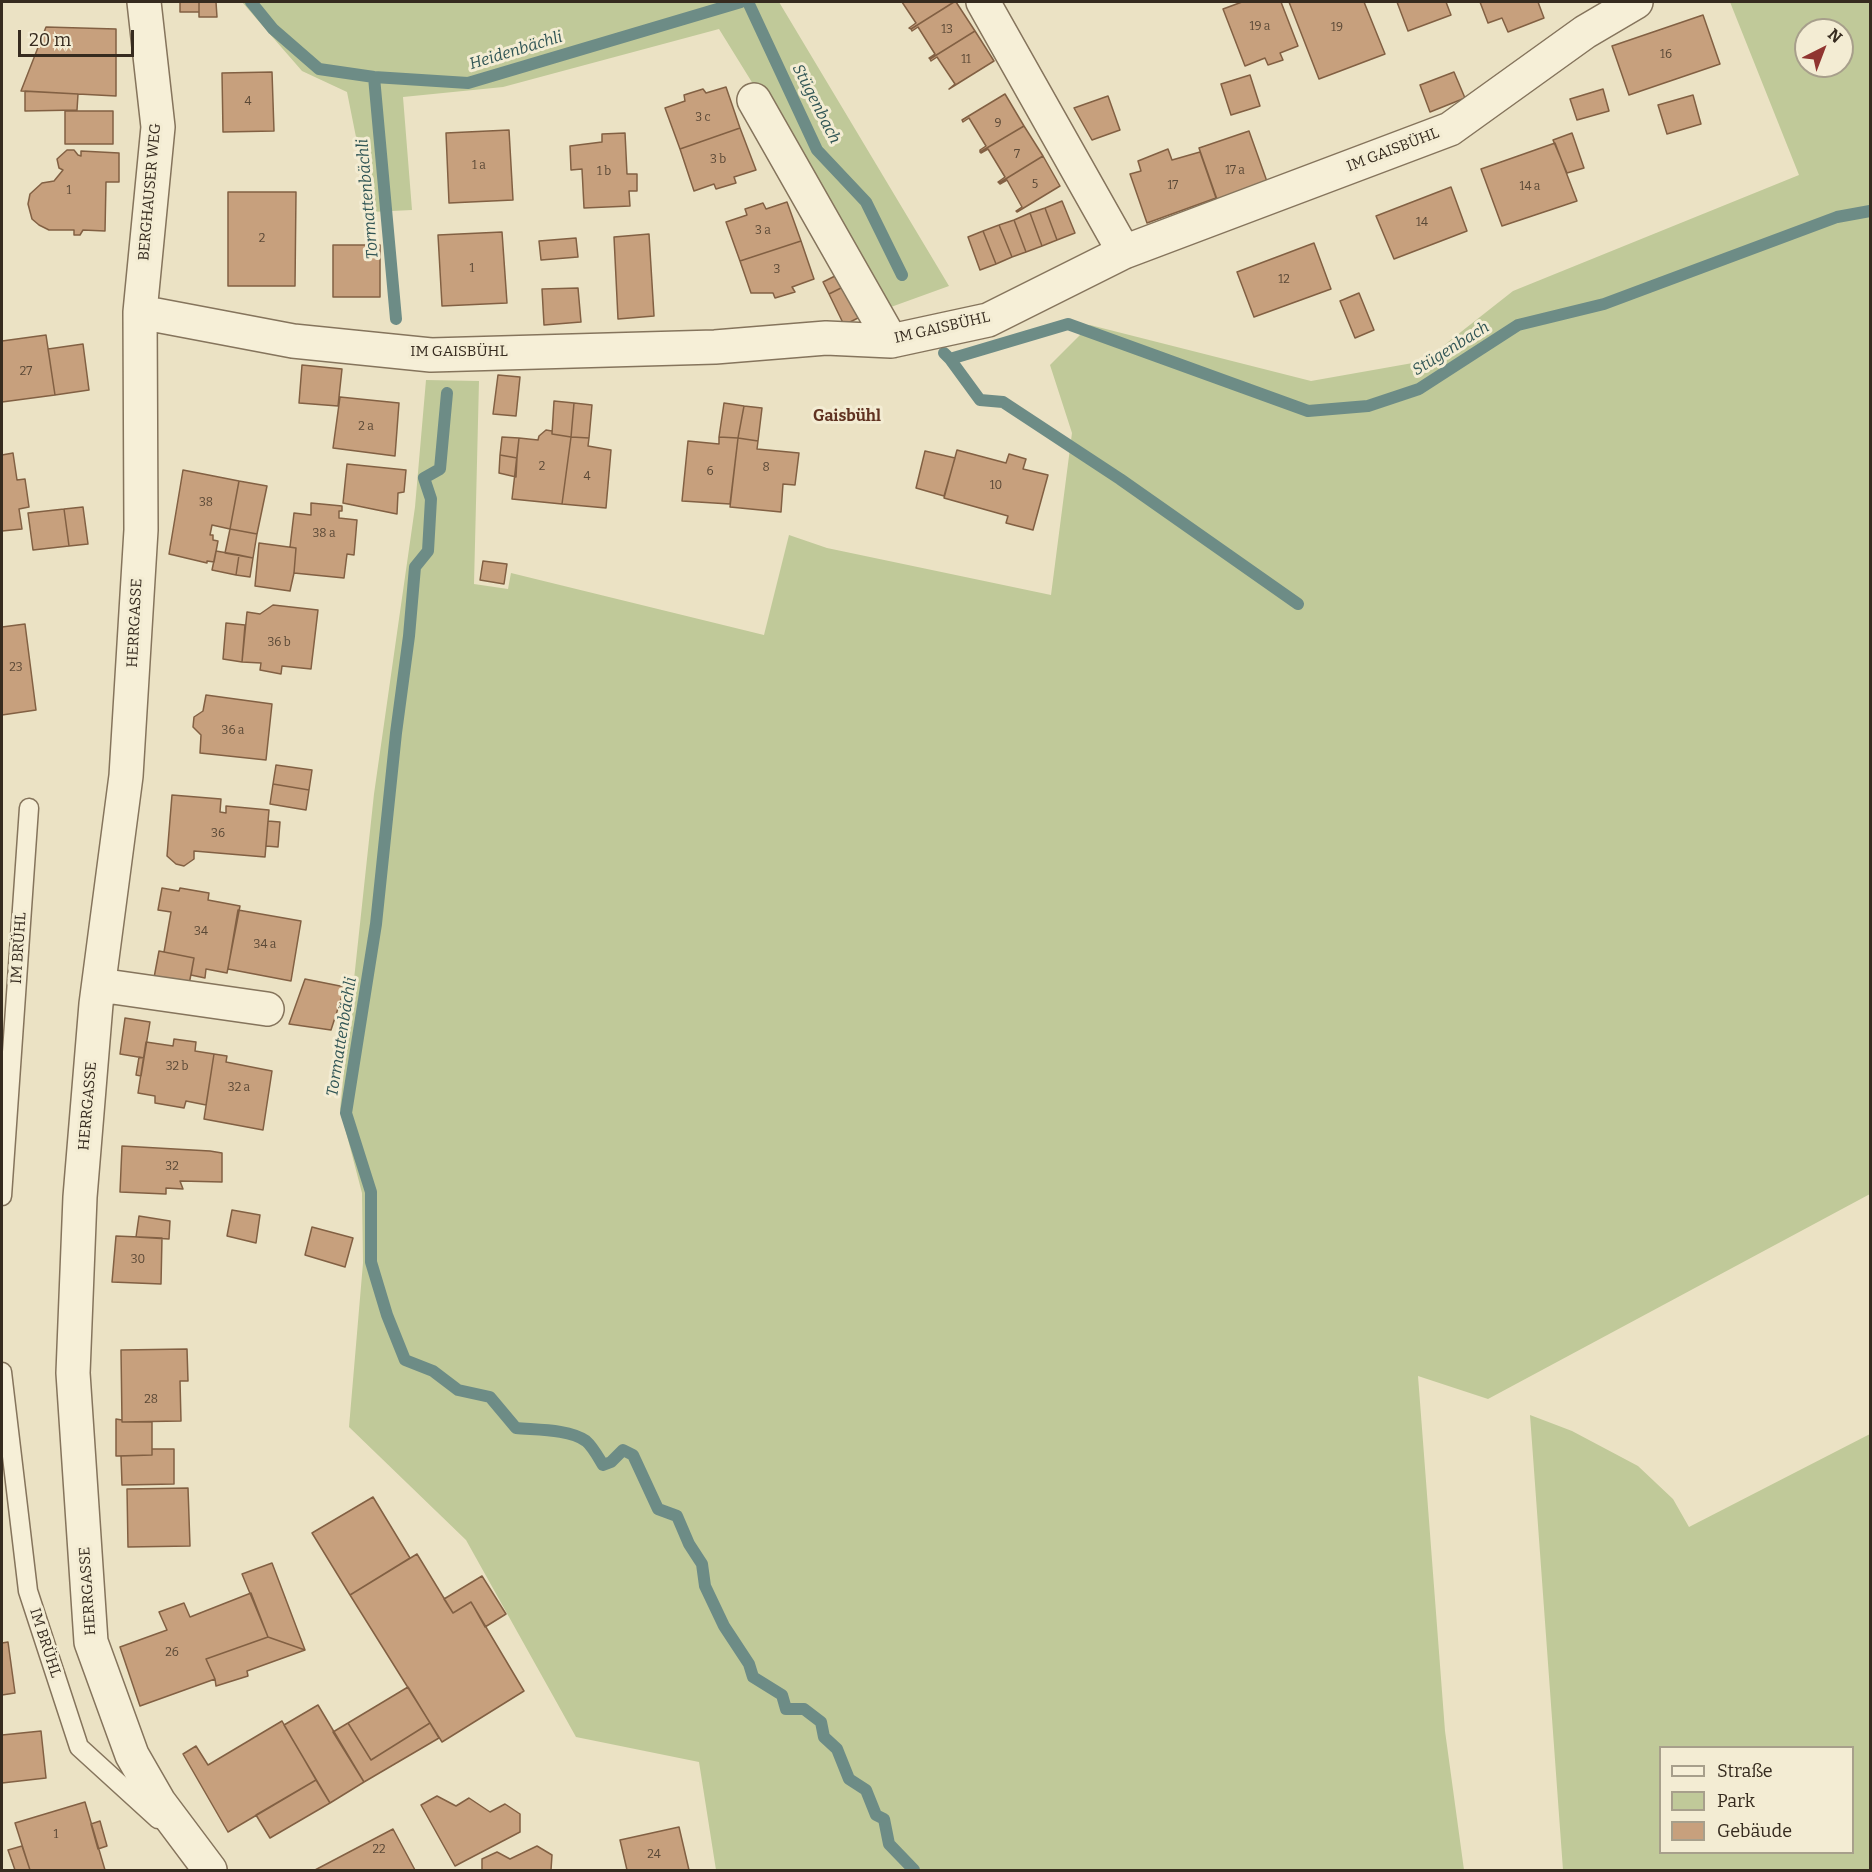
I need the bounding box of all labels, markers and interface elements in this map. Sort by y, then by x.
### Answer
scale bar [21,18,136,56]
north arrow [1794,18,1854,78]
house number: 19 a [1250,20,1270,34]
house number: 19 [1331,21,1343,35]
house number: 13 [941,23,953,37]
text: N [1824,25,1846,47]
water label: Heidenbächli [467,28,565,74]
text: 20 m [29,29,71,51]
house number: 16 [1660,48,1672,62]
house number: 11 [961,53,971,67]
water label: Stügenbach [788,61,844,147]
house number: 4 [244,95,252,109]
house number: 3 c [695,111,711,125]
house number: 9 [994,117,1002,131]
street label: BERGHAUSER WEG [135,123,165,261]
street label: IM GAISBÜHL [1344,124,1442,176]
water label: Tormattenbächli [353,138,383,260]
house number: 7 [1014,148,1020,162]
house number: 3 b [710,153,726,167]
house number: 1 a [472,159,486,173]
house number: 17 a [1225,164,1245,178]
house number: 1 b [597,165,611,179]
house number: 5 [1032,178,1038,192]
house number: 17 [1168,179,1178,193]
house number: 14 a [1520,180,1540,194]
house number: 1 [67,184,71,198]
house number: 14 [1416,216,1428,230]
house number: 3 a [755,224,771,238]
house number: 2 [259,232,265,246]
house number: 1 [470,262,474,276]
house number: 3 [774,263,780,277]
house number: 12 [1278,273,1290,287]
street label: IM GAISBÜHL [892,308,992,348]
water label: Stügenbach [1409,318,1493,380]
street label: IM GAISBÜHL [410,343,508,361]
house number: 27 [20,365,32,379]
district label: Gaisbühl [813,407,881,427]
house number: 2 a [358,420,374,434]
house number: 2 [539,460,545,474]
house number: 8 [762,461,770,475]
house number: 6 [706,465,714,479]
house number: 4 [583,470,591,484]
house number: 10 [990,479,1002,493]
house number: 38 [199,496,213,510]
house number: 38 a [312,527,336,541]
street label: HERRGASSE [124,578,146,668]
house number: 36 b [267,636,291,650]
house number: 23 [9,661,23,675]
house number: 36 a [222,724,244,738]
house number: 36 [211,827,225,841]
street label: IM BRÜHL [8,912,30,984]
house number: 34 [194,925,208,939]
house number: 34 a [254,938,276,952]
water label: Tormattenbächli [323,976,361,1098]
house number: 32 b [166,1060,188,1074]
street label: HERRGASSE [75,1061,101,1151]
house number: 32 a [228,1081,250,1095]
house number: 32 [165,1160,179,1174]
house number: 30 [131,1253,145,1267]
house number: 28 [144,1393,158,1407]
street label: HERRGASSE [76,1546,100,1636]
street label: IM BRÜHL [25,1606,65,1680]
house number: 26 [165,1646,179,1660]
legend [1659,1746,1854,1854]
text: Straße [1717,1760,1773,1782]
text: Park [1717,1790,1755,1812]
text: Gebäude [1717,1820,1792,1842]
house number: 1 [54,1828,58,1842]
house number: 22 [372,1843,386,1857]
house number: 24 [647,1848,661,1862]

